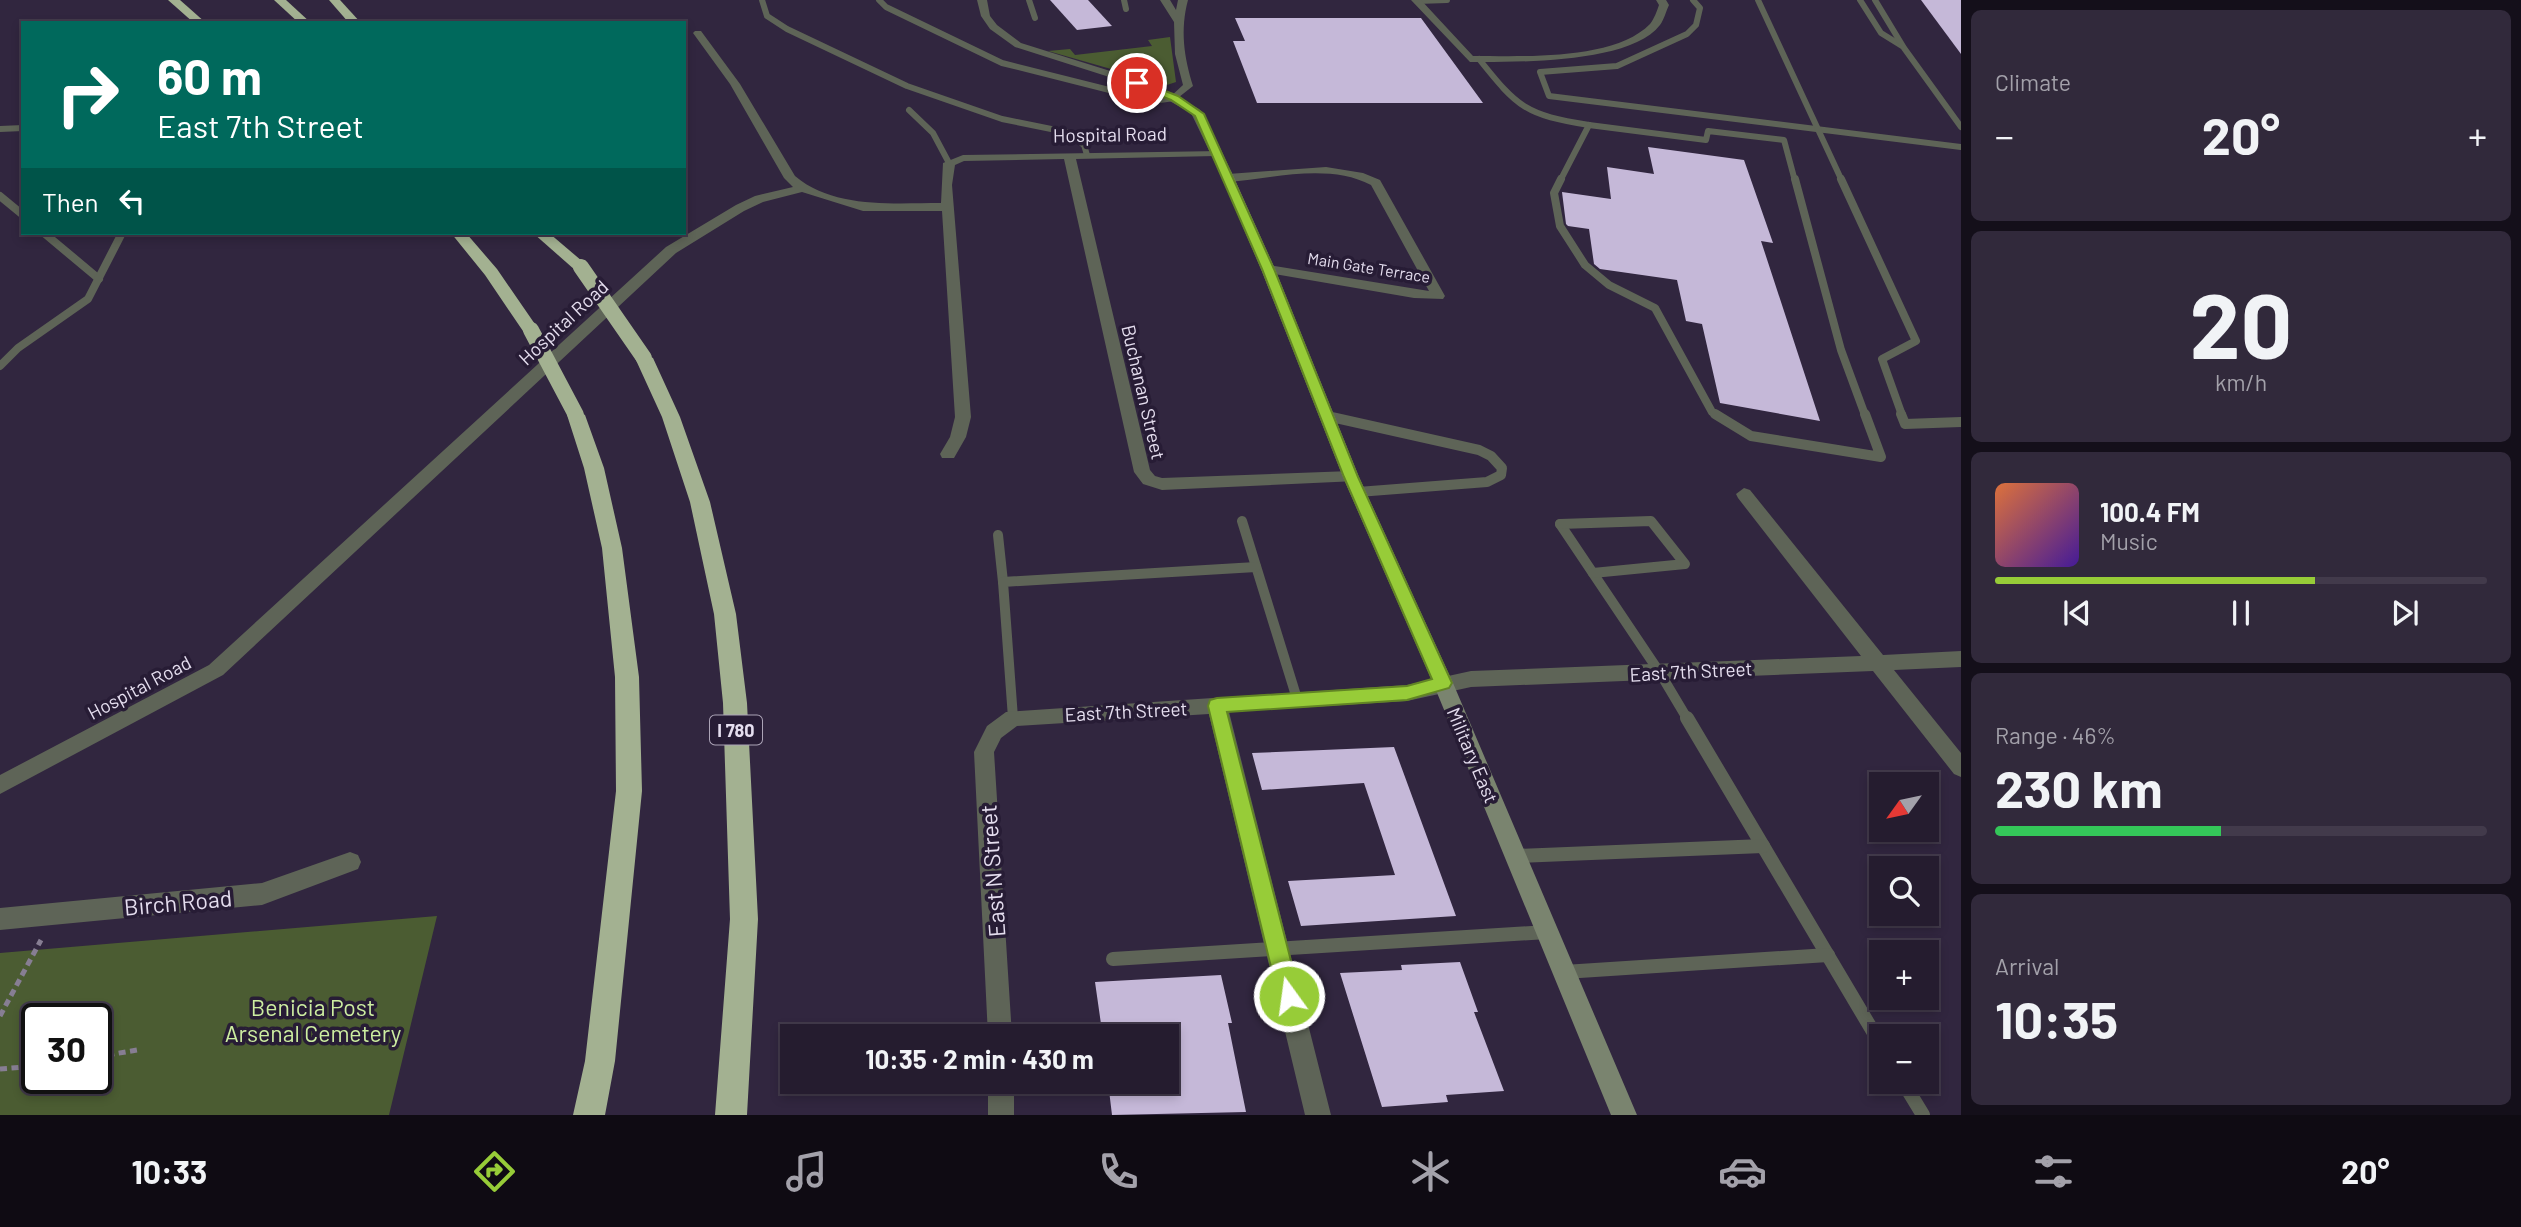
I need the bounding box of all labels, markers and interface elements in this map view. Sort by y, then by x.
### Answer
text: 60 m [157,46,262,105]
icon: right [42,49,133,140]
pin [1107,53,1167,113]
icon: arrive [1118,64,1156,102]
text: Climate [1995,68,2071,96]
text: 20° [2202,103,2280,165]
text: East 7th Street [157,106,364,144]
text: − [1995,112,2014,158]
text: + [2468,112,2487,158]
street label: Hospital Road [1053,122,1167,146]
icon: left [113,182,151,220]
text: Then [42,186,99,217]
street label: Main Gate Terrace [1306,248,1432,286]
text: 20 [2190,268,2292,377]
street label: Hospital Road [513,275,613,369]
street label: Buchanan Street [1117,322,1171,462]
text: km/h [2215,368,2267,396]
text: 100.4 FM [2100,496,2200,527]
text: Music [2100,527,2158,555]
icon: previous [2058,594,2096,632]
icon: pause [2222,594,2260,632]
icon: next [2386,594,2424,632]
street label: Hospital Road [83,650,195,724]
street label: East 7th Street [1629,656,1753,686]
street label: East 7th Street [1064,696,1188,726]
street label: Military East [1443,704,1503,806]
road number: I 780 [710,716,762,744]
text: Range · 46% [1995,721,2116,749]
text: 230 km [1995,756,2163,818]
north arrow [1869,772,1939,842]
map controls [1869,772,1939,1094]
street label: East N Street [973,804,1011,938]
button: search [1869,856,1939,926]
street label: Birch Road [123,883,233,921]
button: + [1869,940,1939,1010]
text: Arrival [1995,952,2059,980]
position arrow [1252,959,1326,1033]
text: 10:35 [1995,987,2118,1049]
park label: Benicia Post Arsenal Cemetery [225,993,402,1047]
speed limit sign: 30 [21,1003,112,1094]
button: − [1869,1024,1939,1094]
text: 10:35 · 2 min · 430 m [865,1043,1094,1074]
icon: directions [470,1147,519,1196]
icon: music [782,1147,831,1196]
icon: phone [1094,1147,1143,1196]
icon: climate [1406,1147,1455,1196]
icon: car [1718,1147,1767,1196]
icon: filters [2029,1147,2078,1196]
text: 10:33 [131,1152,207,1190]
text: 20° [2341,1152,2390,1190]

